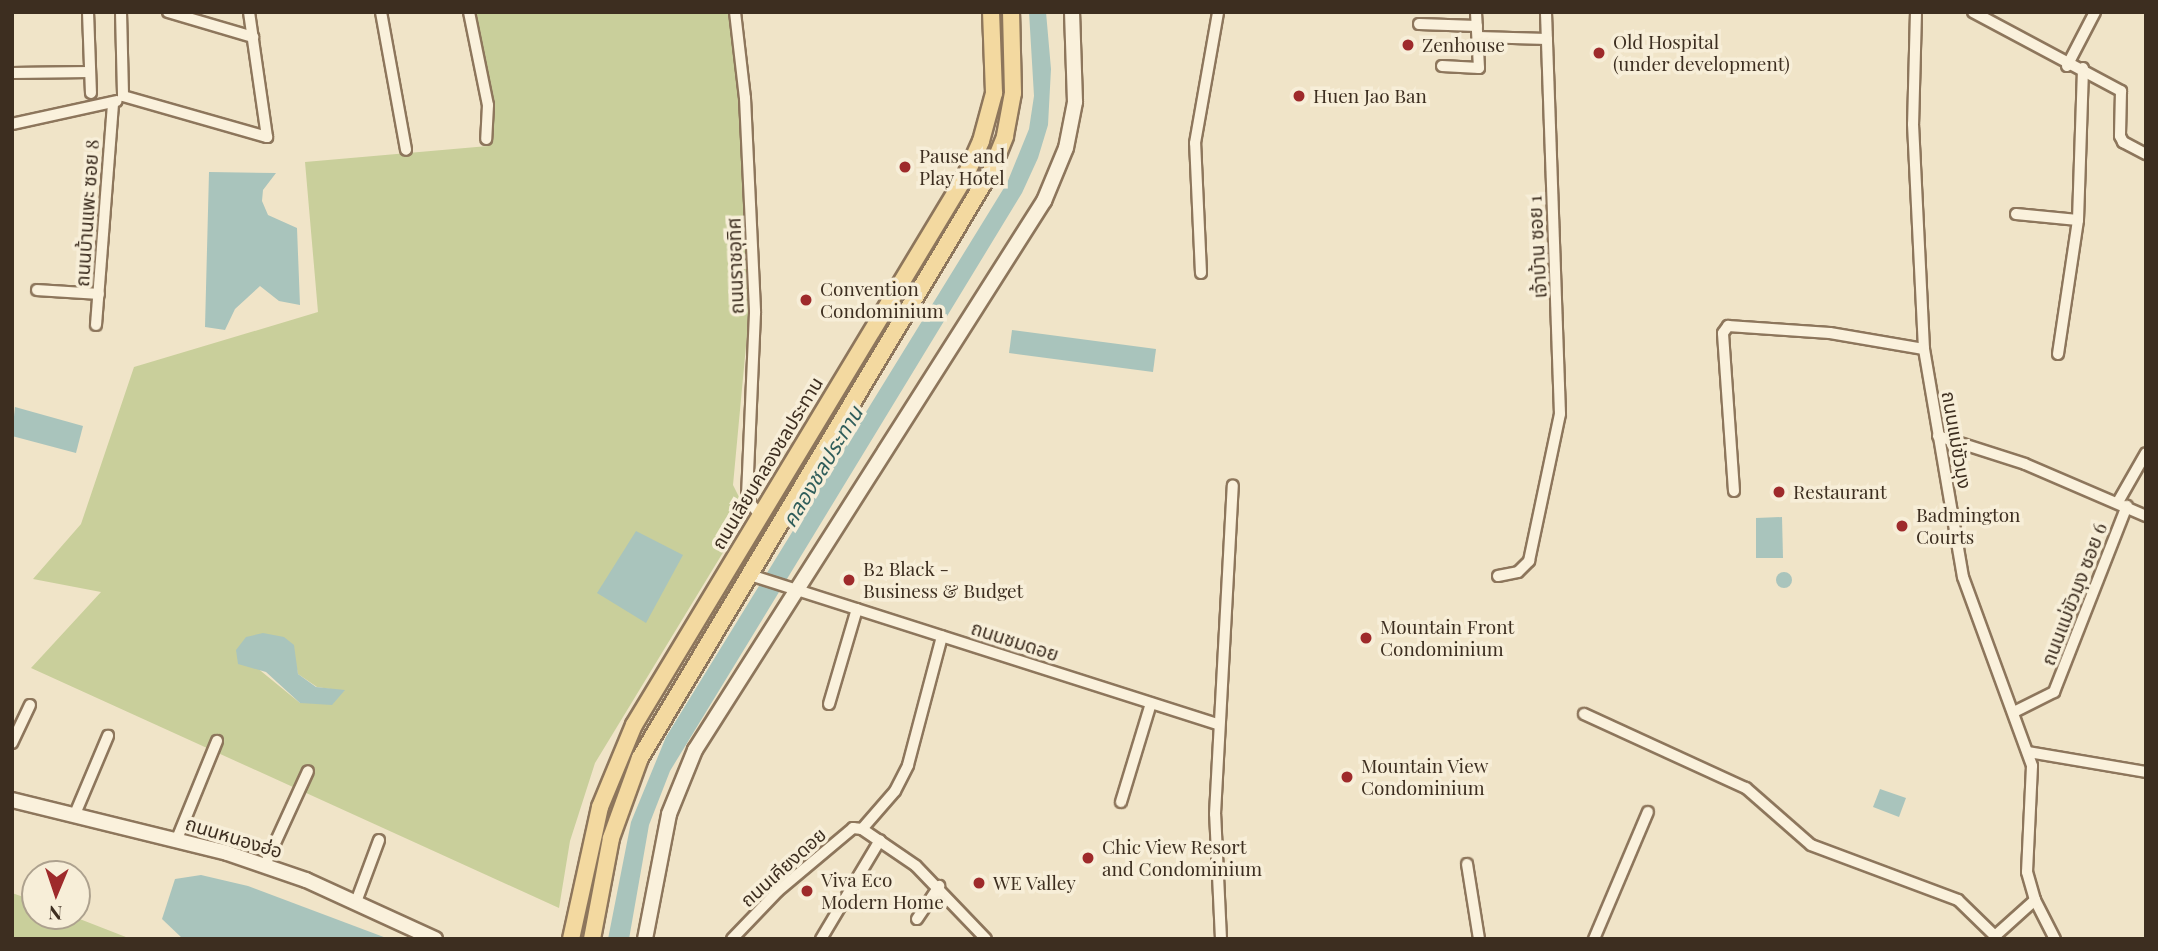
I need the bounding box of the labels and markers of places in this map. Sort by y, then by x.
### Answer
place label: Old Hospital (under development) [1613,31,1790,75]
place label: Zenhouse [1422,34,1505,56]
marker: Zenhouse [1400,37,1416,53]
marker: Old Hospital (under development) [1591,45,1607,61]
place label: Huen Jao Ban [1313,85,1427,107]
marker: Huen Jao Ban [1291,88,1307,104]
place label: Pause and Play Hotel [919,145,1005,189]
marker: Pause and Play Hotel [897,159,913,175]
place label: Convention Condominium [820,278,944,322]
marker: Convention Condominium [798,292,814,308]
place label: Restaurant [1793,481,1887,503]
marker: Restaurant [1771,484,1787,500]
place label: Badmington Courts [1916,504,2020,548]
marker: Badmington Courts [1894,518,1910,534]
place label: B2 Black - Business & Budget [863,558,1023,602]
marker: B2 Black - Business & Budget [841,572,857,588]
place label: Mountain Front Condominium [1380,616,1514,660]
marker: Mountain Front Condominium [1358,630,1374,646]
place label: Mountain View Condominium [1361,755,1489,799]
marker: Mountain View Condominium [1339,769,1355,785]
place label: Chic View Resort and Condominium [1102,836,1262,880]
marker: Chic View Resort and Condominium [1080,850,1096,866]
place label: Viva Eco Modern Home [821,869,944,913]
place label: WE Valley [993,872,1076,894]
marker: WE Valley [971,875,987,891]
marker: Viva Eco Modern Home [799,883,815,899]

